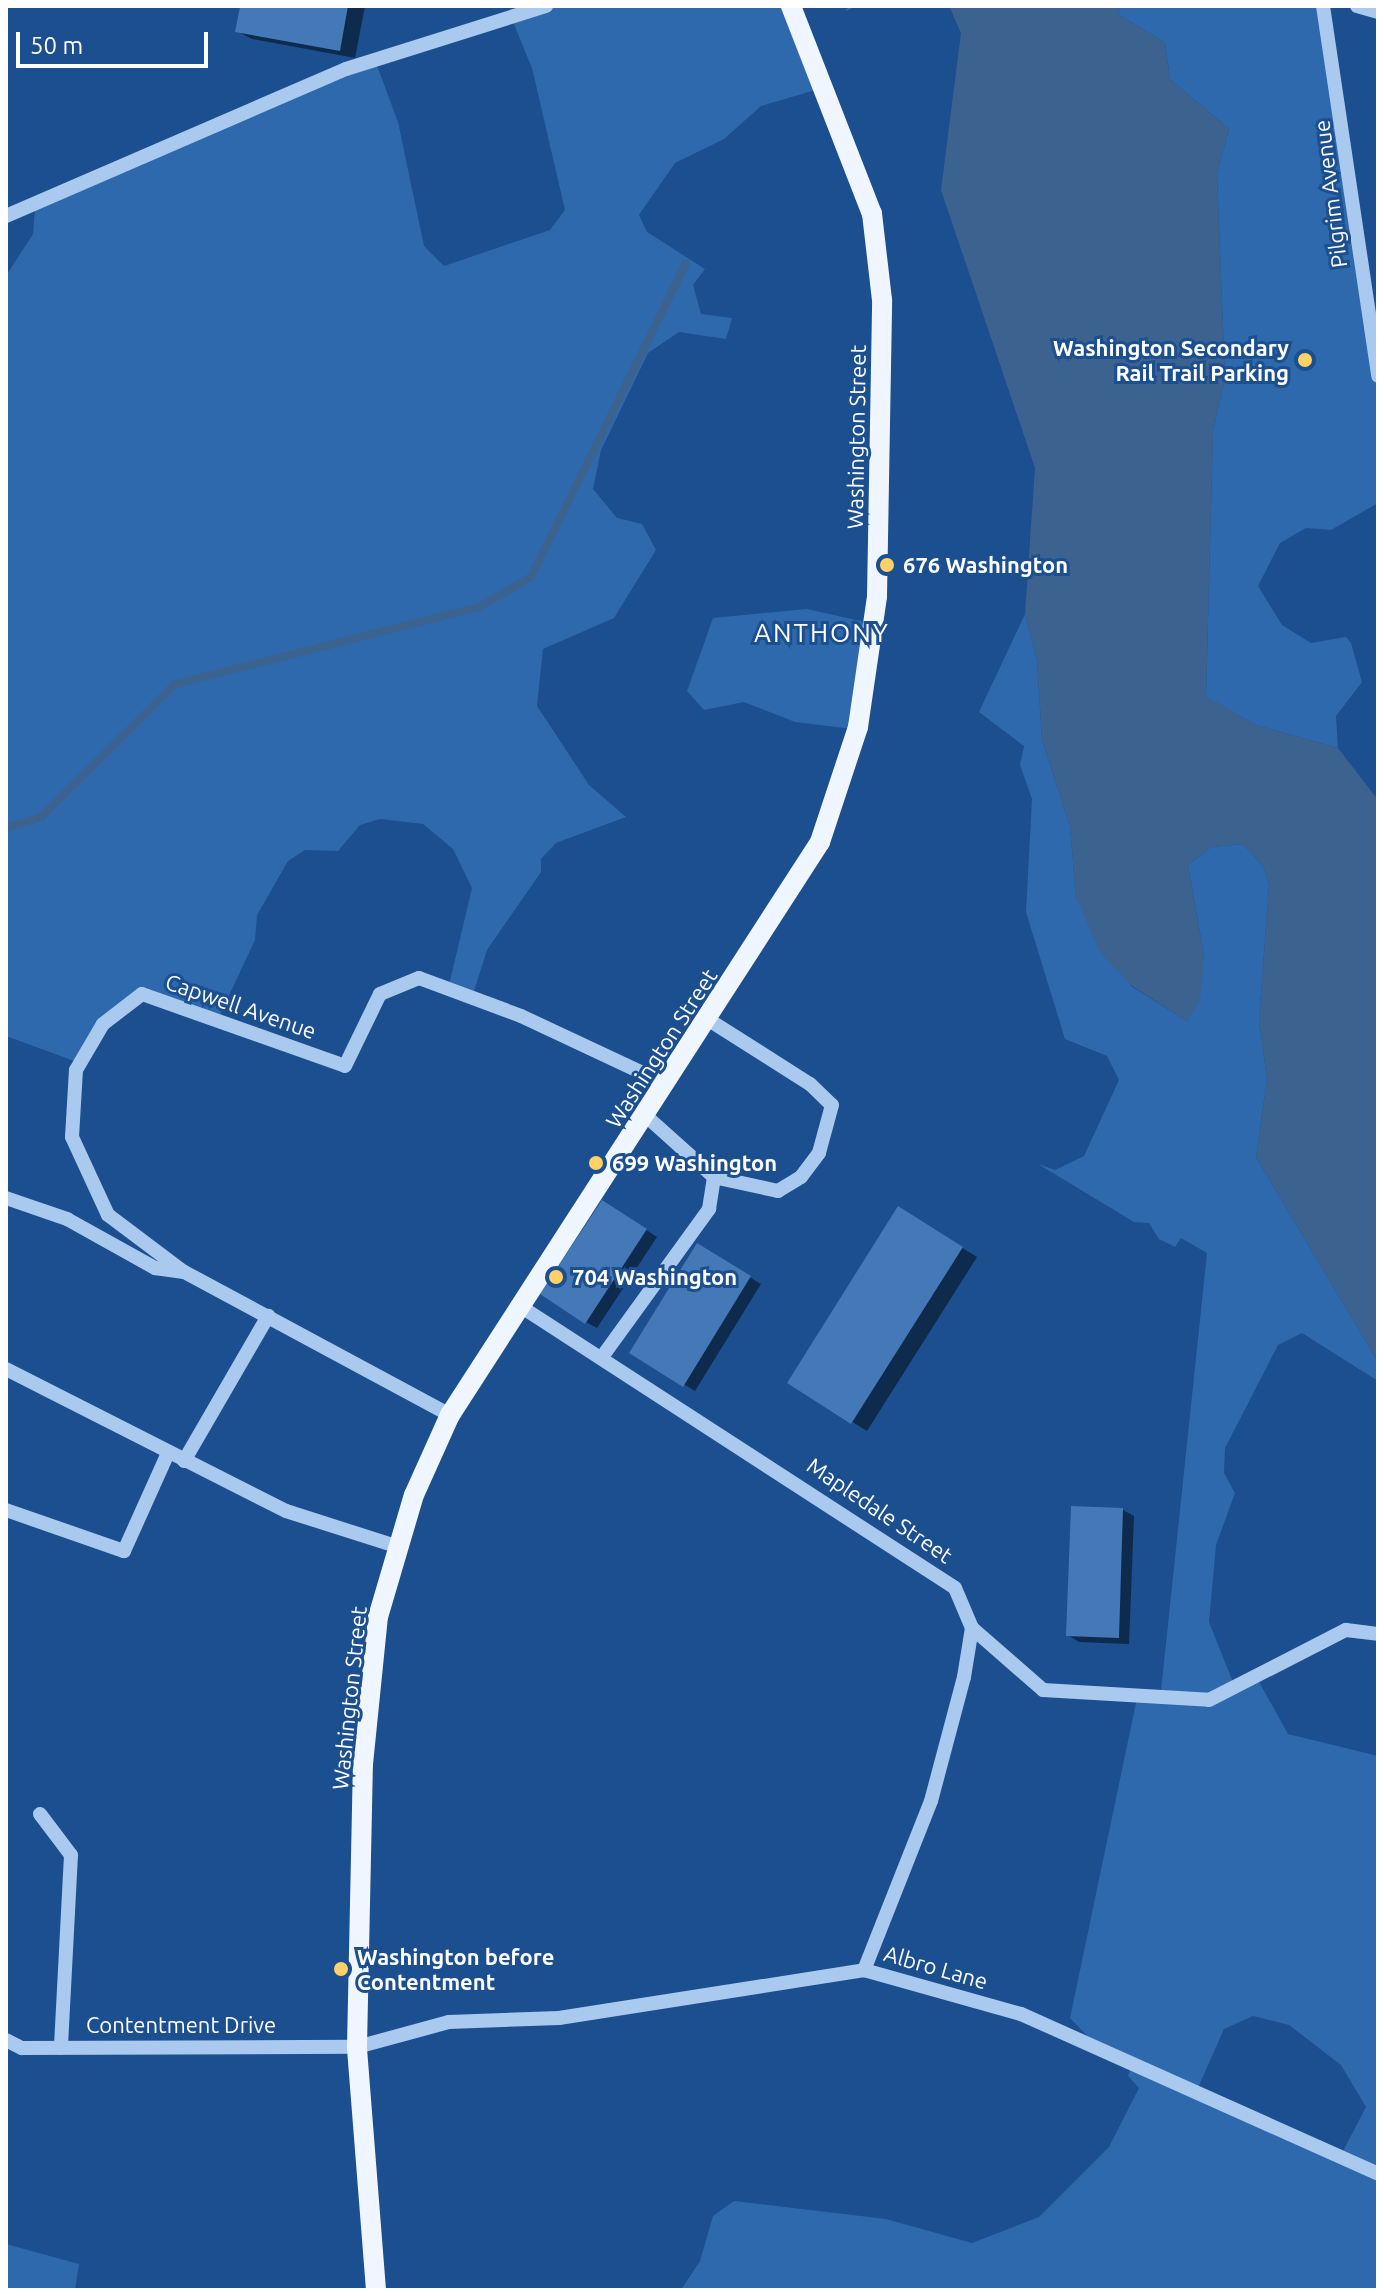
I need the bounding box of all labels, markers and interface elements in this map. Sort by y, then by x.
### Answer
scale bar [20,16,212,66]
text: 50 m [30,32,83,59]
street label: Pilgrim Avenue [1308,119,1352,269]
place label: Washington Secondary Rail Trail Parking [1053,334,1289,386]
street label: Washington Street [841,345,871,529]
marker: Washington Secondary Rail Trail Parking [1296,351,1314,369]
place label: 676 Washington [903,552,1068,578]
marker: 676 Washington [878,556,896,574]
district label: ANTHONY [754,617,890,649]
street label: Washington Street [600,963,722,1133]
street label: Capwell Avenue [162,968,320,1044]
place label: 699 Washington [612,1150,777,1176]
marker: 699 Washington [587,1154,605,1172]
place label: 704 Washington [572,1264,737,1290]
marker: 704 Washington [547,1268,565,1286]
street label: Mapledale Street [802,1452,958,1568]
street label: Washington Street [326,1605,372,1791]
street label: Albro Lane [881,1940,991,1994]
place label: Washington before Contentment [357,1943,554,1994]
marker: Washington before Contentment [332,1960,350,1978]
street label: Contentment Drive [86,2012,276,2038]

